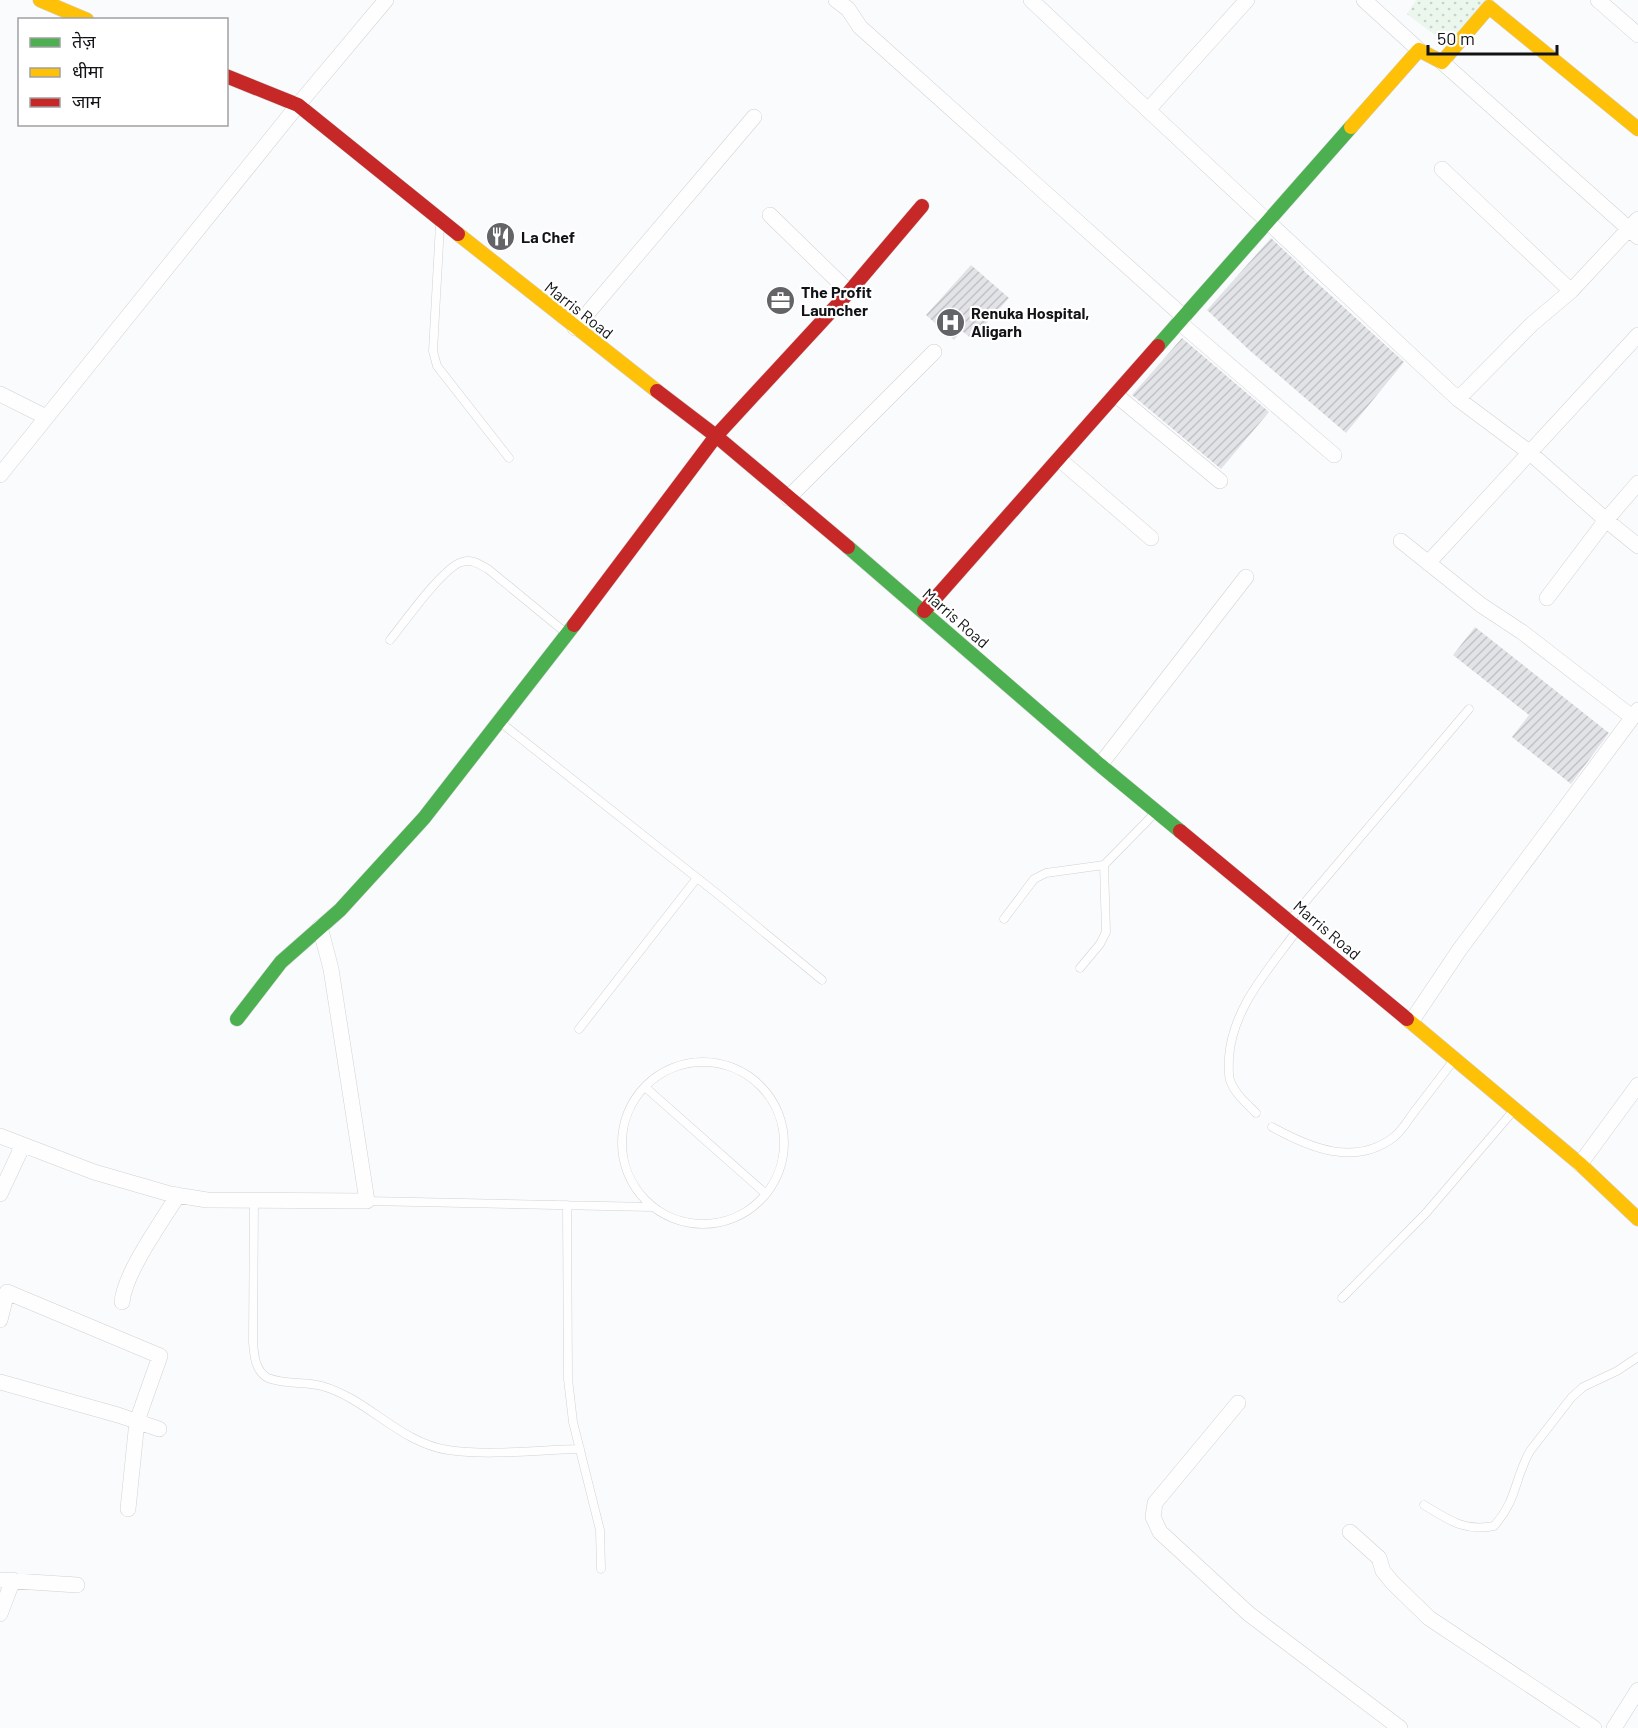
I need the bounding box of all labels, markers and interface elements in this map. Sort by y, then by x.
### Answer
legend [18,18,228,126]
scale bar [1428,18,1557,56]
text: 50 m [1437,27,1475,49]
text: तेज़ [72,30,96,52]
text: धीमा [72,60,103,82]
text: जाम [72,90,102,112]
restaurant icon: La Chef [484,221,516,253]
place label: La Chef [521,227,575,246]
street label: Marris Road [541,277,617,342]
place label: The Profit Launcher [801,282,872,319]
office icon: The Profit Launcher [764,285,796,317]
place label: Renuka Hospital, Aligarh [971,303,1090,340]
hospital icon: Renuka Hospital, Aligarh [934,306,966,338]
street label: Marris Road [919,584,993,652]
street label: Marris Road [1290,896,1365,963]

